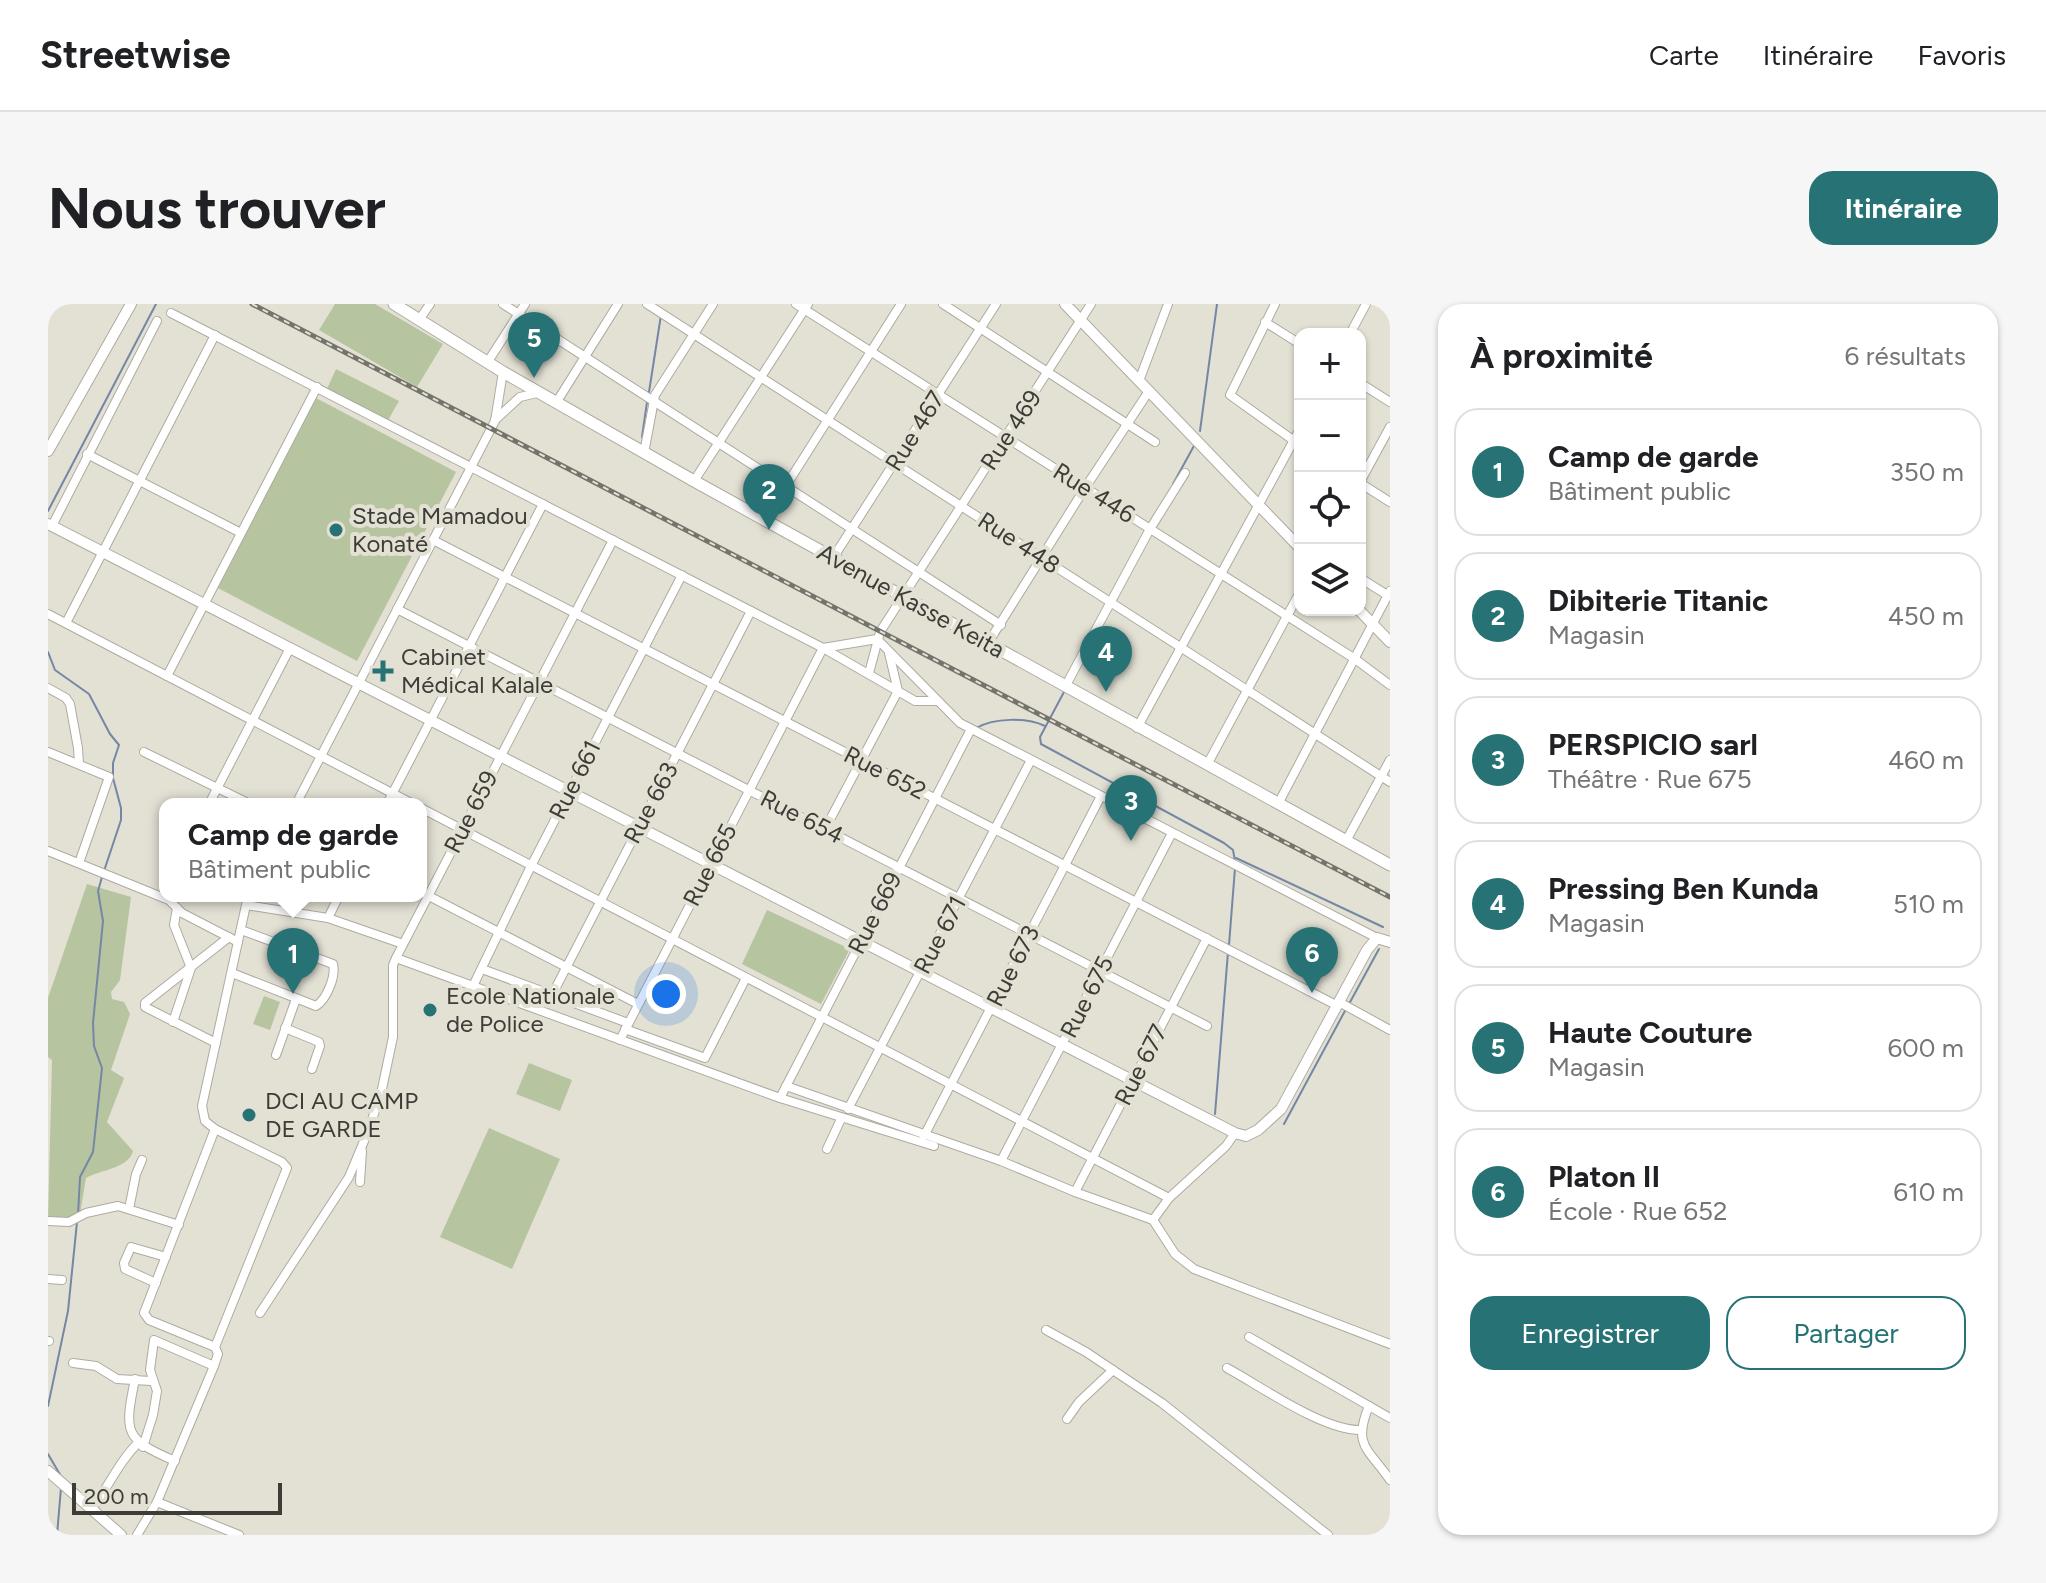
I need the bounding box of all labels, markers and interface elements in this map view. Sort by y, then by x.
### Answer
text: Streetwise [40,32,231,78]
text: Carte [1649,38,1719,72]
text: Itinéraire [1763,38,1873,72]
text: Favoris [1917,38,2006,72]
button: Itinéraire [1809,171,1998,245]
text: Nous trouver [48,175,386,242]
pin: 5 [508,312,560,378]
map controls [1294,328,1366,616]
button: + [1294,328,1366,400]
text: À proximité [1470,336,1653,377]
text: 6 résultats [1845,340,1966,372]
street label: Rue 469 [974,384,1047,475]
street label: Rue 467 [879,385,950,476]
button: − [1294,400,1366,472]
text: Camp de garde [1548,438,1759,475]
street label: Rue 446 [1048,456,1140,529]
text: 1 [1493,456,1503,488]
text: 350 m [1890,456,1964,488]
pin: 2 [743,464,795,530]
button: locate [1294,472,1366,544]
text: Bâtiment public [1548,475,1731,507]
place label: Stade Mamadou Konaté [352,501,528,558]
street label: Rue 448 [973,505,1066,580]
marker: Stade Mamadou Konaté [327,521,345,539]
street label: Avenue Kasse Keita [813,537,1010,664]
button: layers [1294,544,1366,616]
text: Dibiterie Titanic [1548,582,1768,619]
text: 2 [1490,600,1506,632]
text: 450 m [1888,600,1964,632]
text: Magasin [1548,619,1644,651]
pin: 4 [1080,626,1132,692]
place label: Cabinet Médical Kalale [401,642,553,699]
marker: Cabinet Médical Kalale [372,660,394,682]
text: PERSPICIO sarl [1548,726,1758,763]
street label: Rue 661 [542,736,607,824]
street label: Rue 652 [839,740,931,806]
text: 3 [1491,744,1505,776]
text: 460 m [1888,744,1964,776]
street label: Rue 663 [617,757,684,848]
text: Théâtre · Rue 675 [1548,763,1752,795]
street label: Rue 659 [438,766,504,858]
pin: 3 [1105,775,1157,841]
street label: Rue 654 [756,783,849,850]
popup [159,798,427,902]
text: Camp de garde [188,816,398,853]
street label: Rue 665 [677,819,743,911]
text: Bâtiment public [188,853,371,885]
street label: Rue 669 [842,867,907,959]
text: Pressing Ben Kunda [1548,870,1819,907]
text: 4 [1490,888,1506,920]
text: 510 m [1893,888,1964,920]
street label: Rue 671 [907,891,972,979]
text: Magasin [1548,907,1644,939]
street label: Rue 673 [980,920,1045,1011]
pin: 6 [1286,927,1338,993]
pin: 1 [267,928,319,994]
street label: Rue 675 [1054,951,1119,1042]
your location [646,974,686,1014]
place label: Ecole Nationale de Police [446,981,615,1038]
marker: Ecole Nationale de Police [421,1001,439,1019]
text: Haute Couture [1548,1014,1752,1051]
street label: Rue 677 [1108,1019,1173,1110]
text: 5 [1490,1032,1506,1064]
text: 600 m [1887,1032,1964,1064]
text: Magasin [1548,1051,1644,1083]
place label: DCI AU CAMP DE GARDE [265,1086,418,1143]
marker: DCI AU CAMP DE GARDE [240,1106,258,1124]
text: Platon II [1548,1158,1660,1195]
text: 6 [1490,1176,1506,1208]
text: 610 m [1893,1176,1964,1208]
text: École · Rue 652 [1548,1195,1728,1227]
button: Enregistrer [1470,1296,1710,1370]
button: Partager [1726,1296,1966,1370]
scale bar [72,1479,282,1515]
text: 200 m [84,1483,149,1510]

